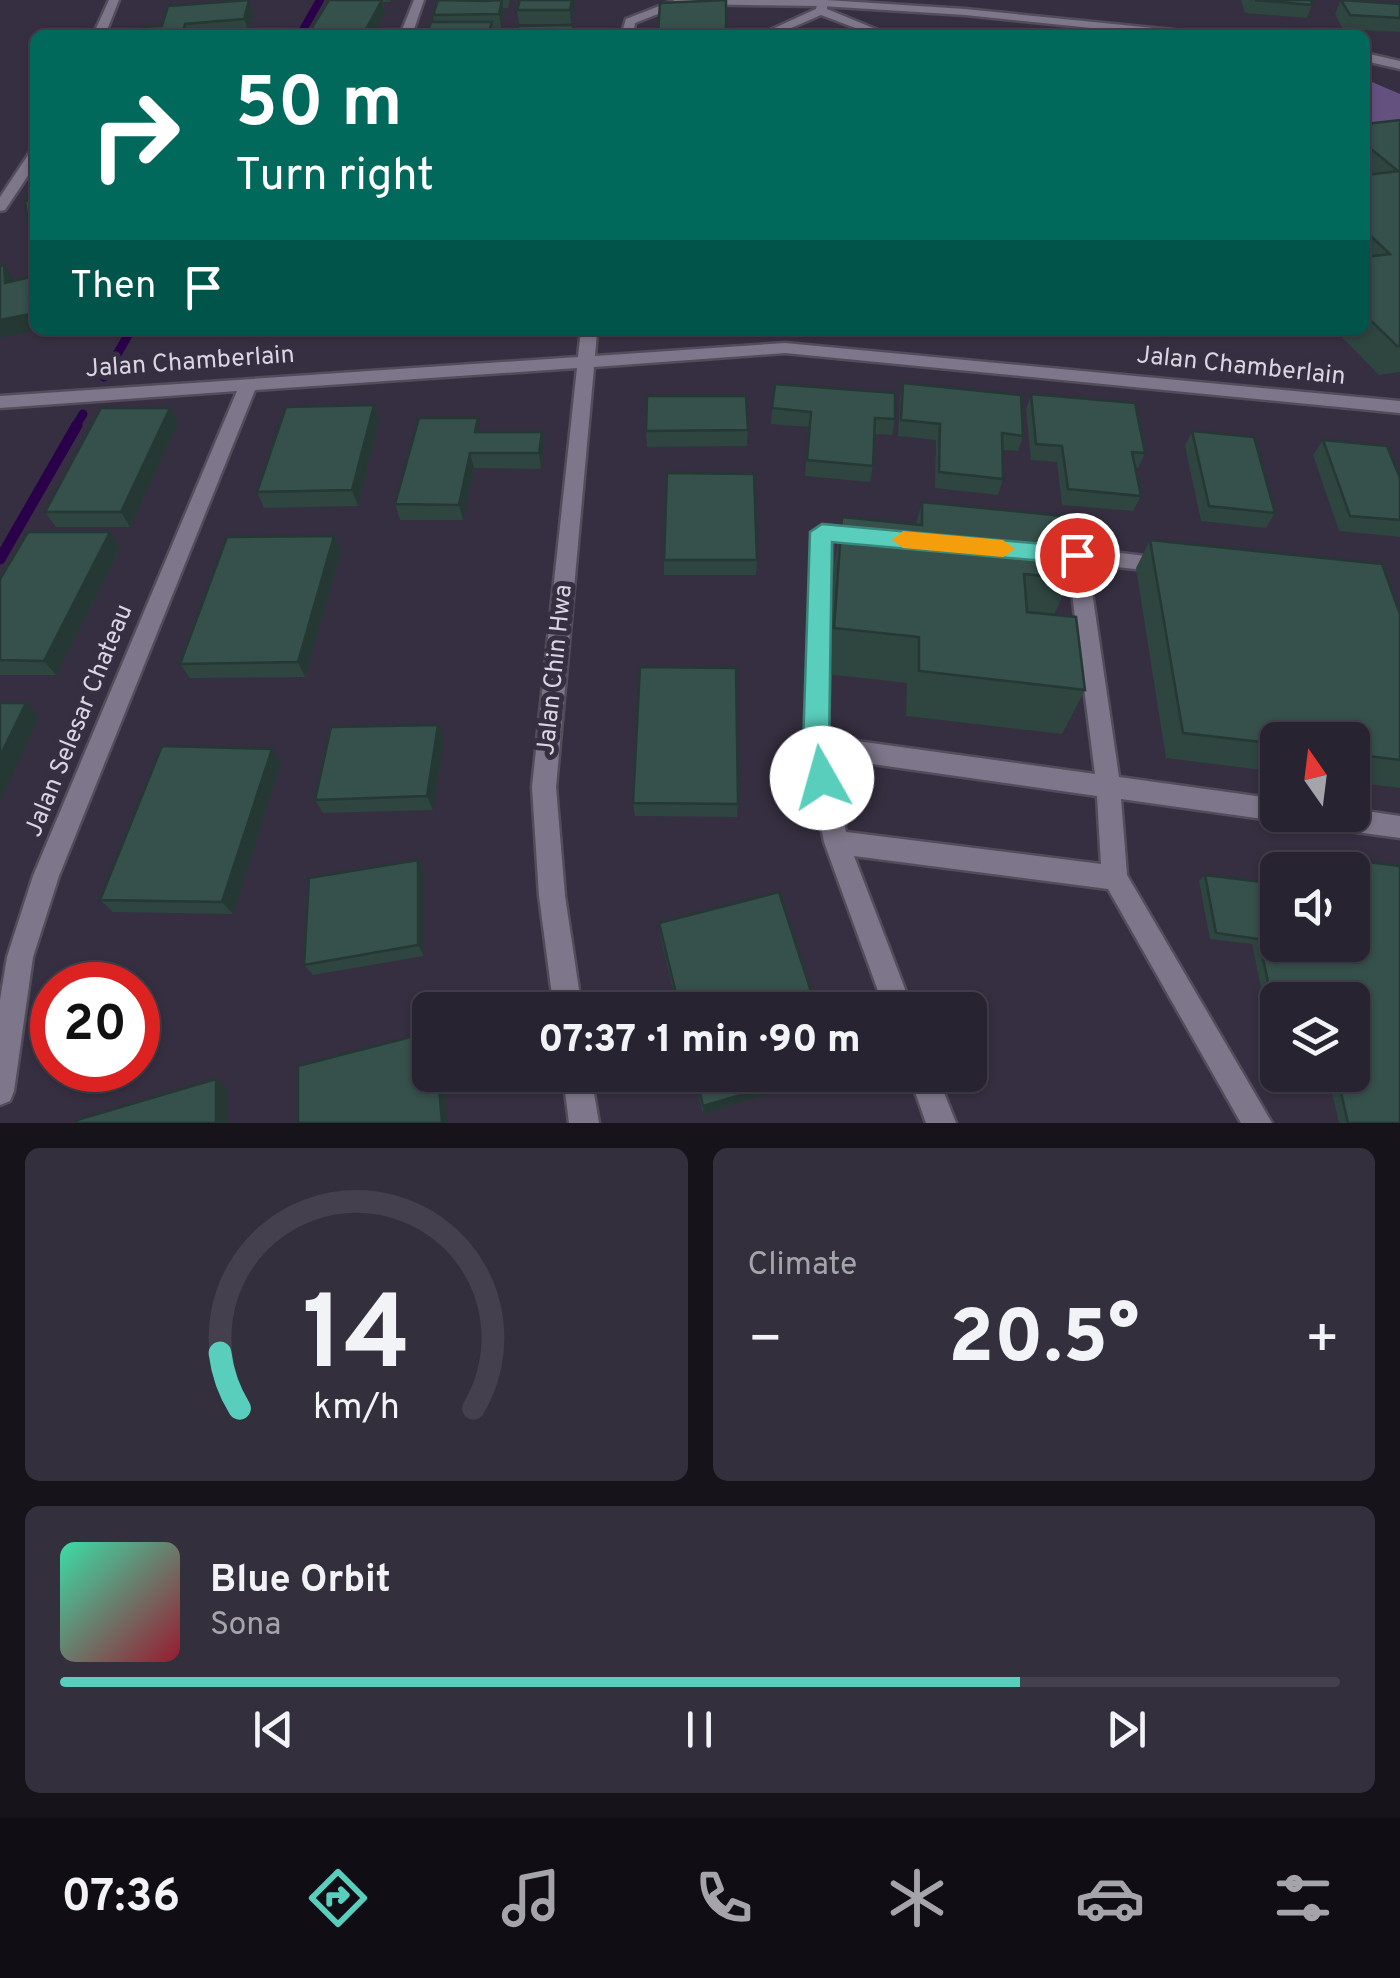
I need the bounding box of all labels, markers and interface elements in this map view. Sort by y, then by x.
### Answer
text: 50 m [235,62,402,151]
icon: right [70,70,200,200]
text: Turn right [235,149,434,206]
icon: arrive [176,260,231,315]
text: Then [70,263,156,312]
street label: Jalan Chamberlain [84,340,296,386]
street label: Jalan Chamberlain [1135,340,1347,394]
pin [1035,513,1120,598]
icon: arrive [1050,528,1105,583]
street label: Jalan Chin Hwa [531,583,581,757]
street label: Jalan Selesar Chateau [19,600,141,842]
north arrow [1260,722,1370,832]
map controls [1260,722,1370,1092]
position arrow [770,726,874,830]
button: sound [1260,852,1370,962]
speed limit sign: 20 [30,962,160,1092]
button: layers [1260,982,1370,1092]
text: 07:37 · 1 min · 90 m [538,1017,861,1066]
text: Climate [748,1246,857,1286]
text: 14 [302,1274,411,1406]
text: 20.5° [948,1294,1139,1389]
text: − [748,1307,783,1377]
text: + [1305,1307,1340,1377]
text: km/h [313,1386,400,1432]
text: Blue Orbit [210,1557,391,1606]
text: Sona [210,1606,281,1646]
icon: previous [246,1702,301,1757]
icon: pause [672,1702,727,1757]
icon: next [1099,1702,1154,1757]
icon: directions [303,1863,373,1933]
icon: music [496,1863,566,1933]
icon: phone [689,1863,759,1933]
icon: climate [882,1863,952,1933]
icon: car [1075,1863,1145,1933]
icon: filters [1268,1863,1338,1933]
text: 07:36 [62,1870,180,1927]

